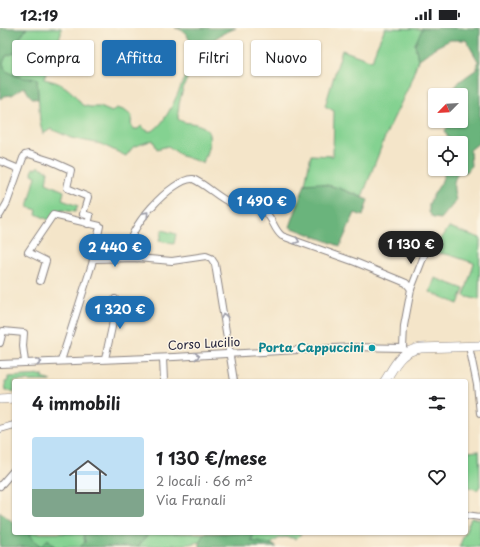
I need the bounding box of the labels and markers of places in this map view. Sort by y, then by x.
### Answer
pin: 1 490 € [225,188,299,222]
pin: 1 130 € [374,231,448,265]
pin: 2 440 € [78,234,152,268]
pin: 1 320 € [83,296,157,330]
place label: Porta Cappuccini [258,338,365,356]
marker: Porta Cappuccini [367,343,377,353]

